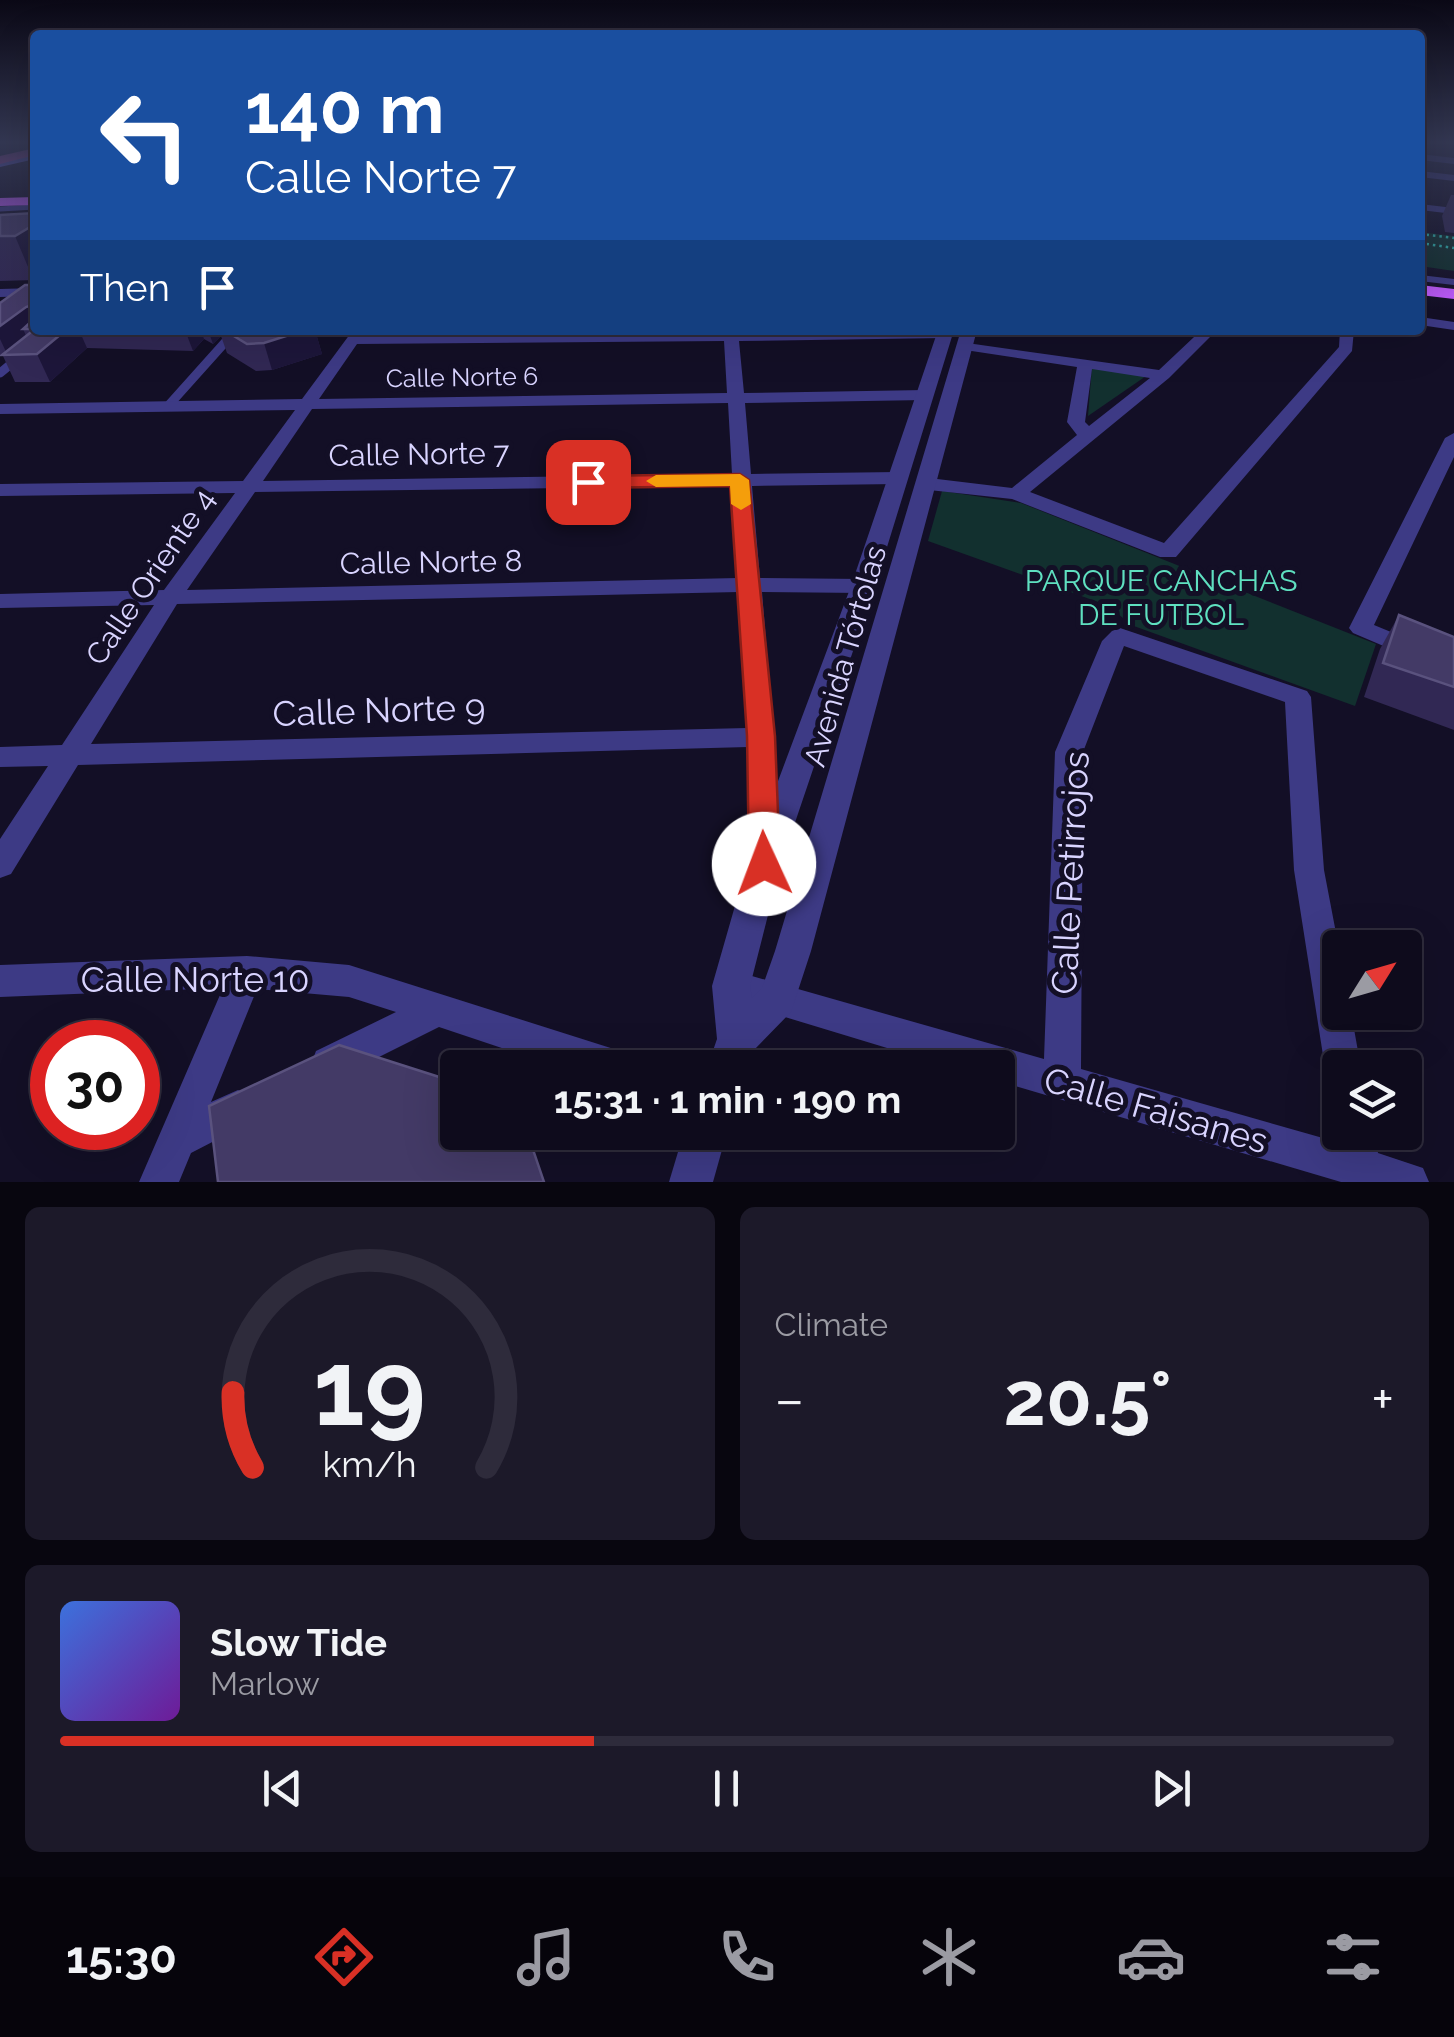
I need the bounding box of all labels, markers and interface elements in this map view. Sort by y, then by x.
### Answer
text: 140 m [245,67,445,149]
icon: left [80,70,210,200]
text: Calle Norte 7 [245,151,516,204]
icon: arrive [190,260,245,315]
text: Then [80,265,170,310]
street label: Calle Norte 6 [386,361,538,393]
street label: Calle Norte 7 [328,435,510,473]
pin [546,440,631,525]
icon: arrive [561,455,616,510]
street label: Calle Oriente 4 [78,482,222,672]
street label: Avenida Tórtolas [797,542,893,770]
street label: Calle Norte 8 [339,543,523,581]
park label: PARQUE CANCHAS DE FUTBOL [1025,563,1297,632]
street label: Calle Norte 9 [272,686,486,734]
street label: Calle Petirrojos [1043,750,1097,996]
position arrow [712,812,816,916]
north arrow [1322,930,1422,1030]
map controls [1322,930,1422,1150]
street label: Calle Norte 10 [81,959,309,1000]
speed limit sign: 30 [30,1020,160,1150]
button: layers [1322,1050,1422,1150]
street label: Calle Faisanes [1040,1059,1272,1161]
text: 15:31 · 1 min · 190 m [554,1077,901,1122]
text: Climate [775,1306,888,1343]
text: 19 [313,1327,426,1449]
text: 20.5° [1004,1354,1172,1443]
text: − [775,1367,804,1432]
text: + [1371,1367,1394,1432]
text: km/h [323,1443,417,1485]
text: Slow Tide [210,1620,387,1665]
text: Marlow [210,1665,320,1702]
icon: previous [255,1761,310,1816]
icon: pause [699,1761,754,1816]
icon: next [1144,1761,1199,1816]
icon: directions [309,1922,379,1992]
icon: music [511,1922,581,1992]
icon: phone [712,1922,782,1992]
icon: climate [914,1922,984,1992]
icon: car [1116,1922,1186,1992]
icon: filters [1318,1922,1388,1992]
text: 15:30 [66,1931,177,1984]

